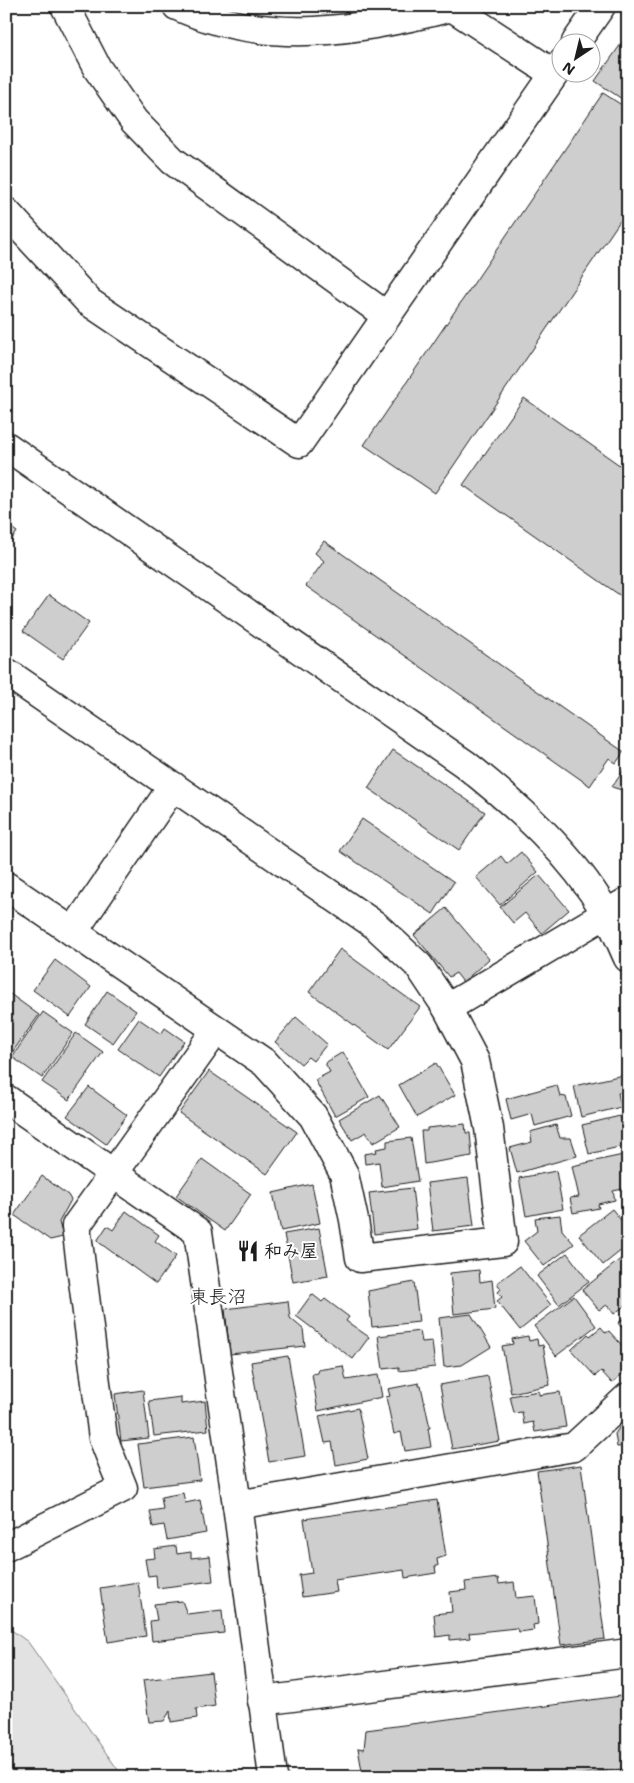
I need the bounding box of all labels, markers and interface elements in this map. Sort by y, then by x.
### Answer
north arrow [552,32,602,82]
text: N [559,58,578,79]
restaurant icon: 和み屋 [235,1238,261,1264]
place label: 和み屋 [264,1239,318,1263]
district label: 東長沼 [189,1284,247,1309]

